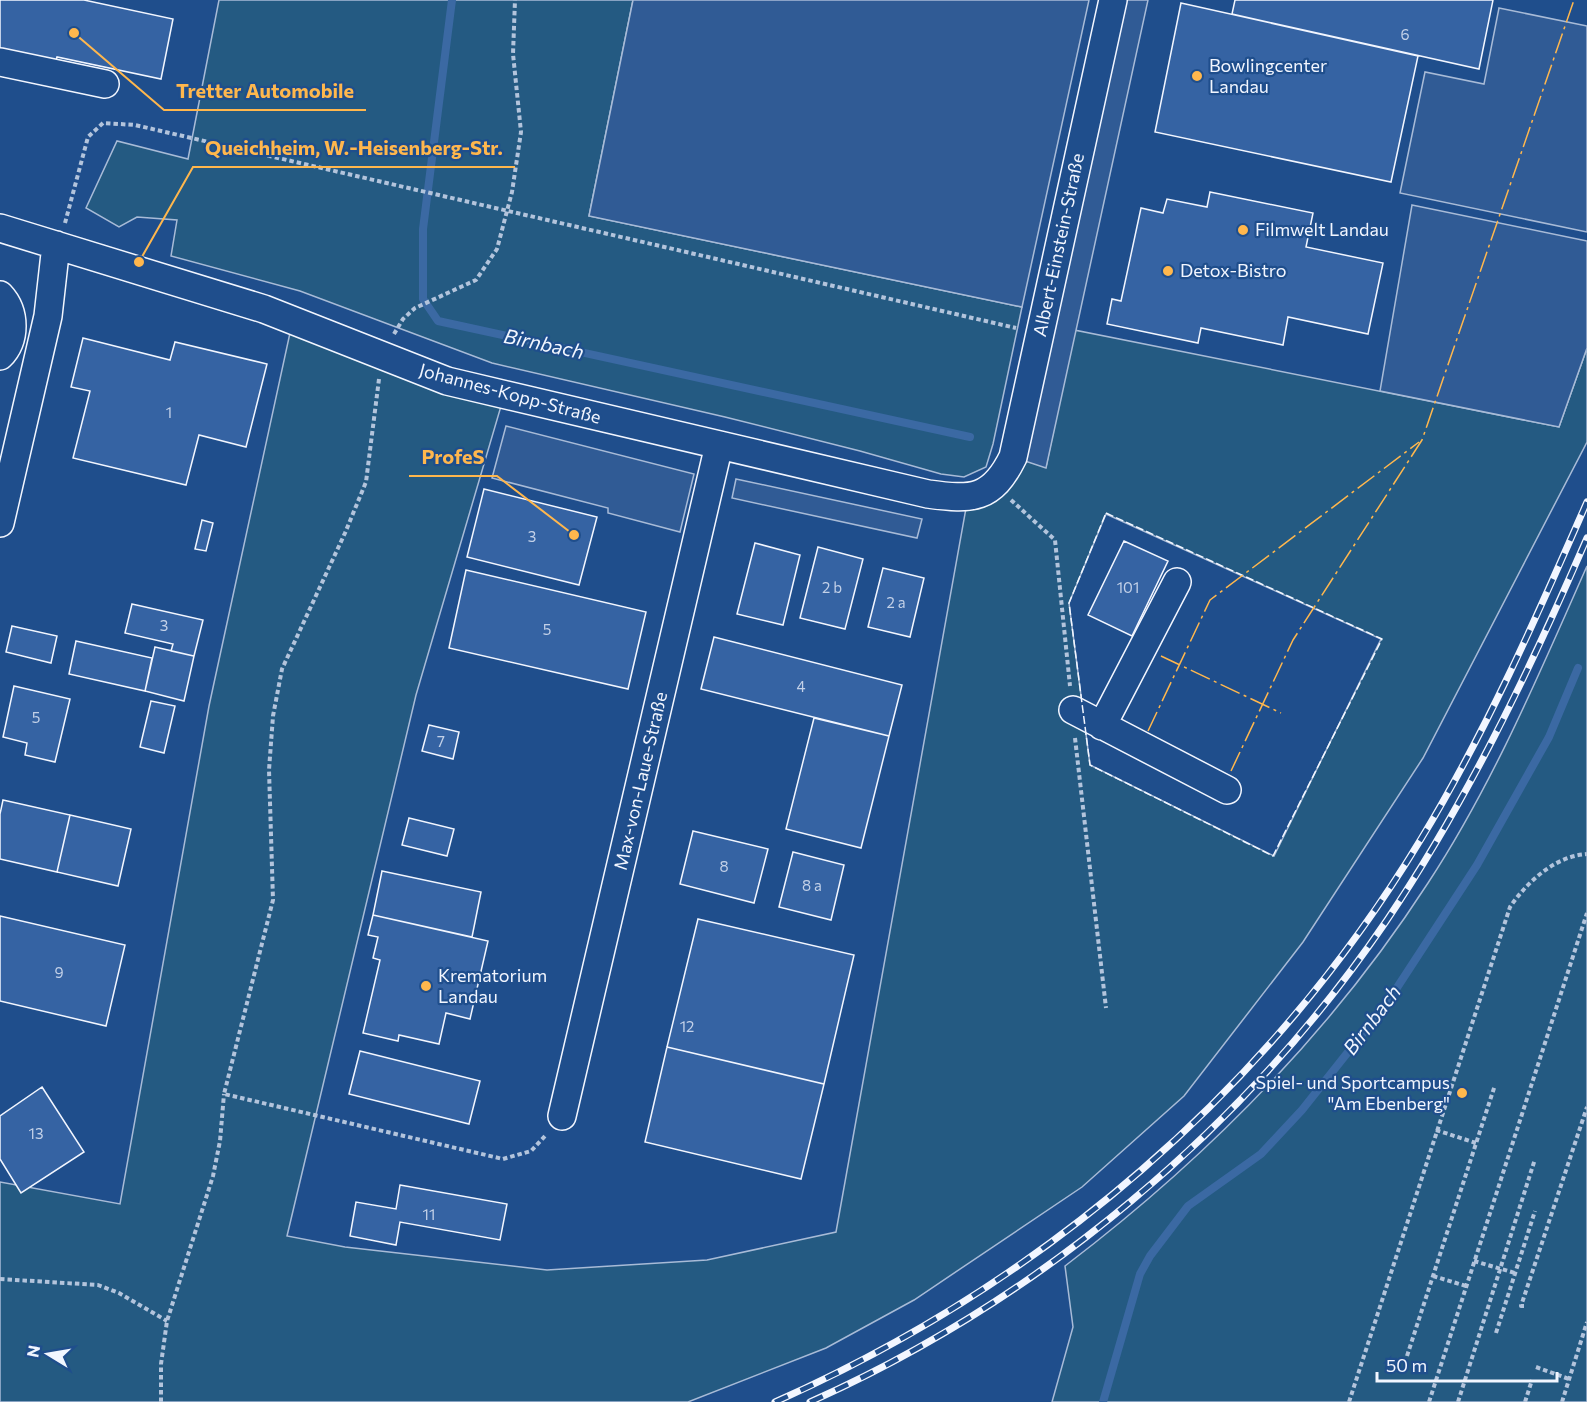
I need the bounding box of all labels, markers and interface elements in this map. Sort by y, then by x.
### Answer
house number: 6 [1400,25,1410,43]
place label: Bowlingcenter Landau [1209,54,1327,97]
marker: Bowlingcenter Landau [1190,69,1204,83]
callout: Tretter Automobile [164,72,366,110]
text: Tretter Automobile [176,78,354,102]
callout: Queichheim, W.-Heisenberg-Str. [193,129,515,167]
text: Queichheim, W.-Heisenberg-Str. [205,135,503,159]
street label: Albert-Einstein-Straße [1028,151,1088,339]
place label: Filmwelt Landau [1255,218,1389,240]
marker: Filmwelt Landau [1236,223,1250,237]
place label: Detox-Bistro [1180,259,1286,281]
marker: Detox-Bistro [1161,264,1175,278]
water label: Birnbach [502,323,586,363]
street label: Johannes-Kopp-Straße [417,358,604,428]
house number: 1 [166,403,172,421]
callout: ProfeS [409,438,497,476]
text: ProfeS [421,444,485,468]
house number: 3 [528,527,536,545]
house number: 2 b [822,578,842,596]
house number: 101 [1117,578,1139,596]
house number: 2 a [886,593,906,611]
house number: 3 [160,616,168,634]
house number: 5 [543,620,551,638]
house number: 4 [797,677,806,695]
street label: Max-von-Laue-Straße [609,689,671,872]
house number: 5 [32,708,40,726]
house number: 7 [437,732,445,750]
house number: 8 [719,857,729,875]
house number: 8 a [802,876,822,894]
house number: 9 [54,963,64,981]
place label: Krematorium Landau [438,964,547,1007]
marker: Krematorium Landau [419,979,433,993]
water label: Birnbach [1337,980,1405,1059]
house number: 12 [680,1017,694,1035]
place label: Spiel- und Sportcampus "Am Ebenberg" [1256,1071,1450,1114]
marker: Spiel- und Sportcampus "Am Ebenberg" [1455,1086,1469,1100]
house number: 13 [29,1124,43,1142]
house number: 11 [423,1205,435,1223]
north arrow [18,1324,78,1384]
text: N [22,1343,43,1359]
scale bar [1377,1345,1557,1383]
text: 50 m [1386,1354,1427,1376]

